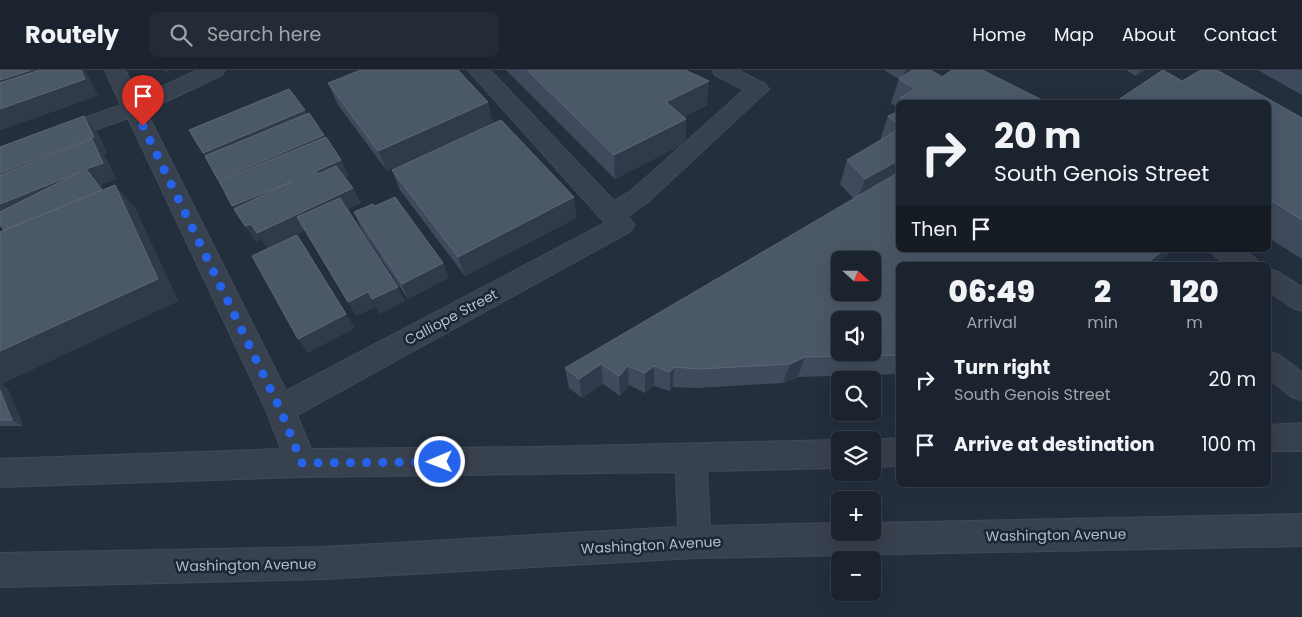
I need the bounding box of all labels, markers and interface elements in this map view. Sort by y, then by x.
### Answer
search box [149,12,499,57]
text: Routely [25,18,119,51]
icon: search [167,21,195,49]
text: Search here [207,21,321,48]
text: Home [972,22,1026,47]
text: Map [1054,22,1094,47]
text: About [1122,22,1176,47]
text: Contact [1204,22,1277,47]
pin [122,75,164,126]
icon: arrive [129,82,157,110]
text: 20 m [994,111,1081,160]
icon: right [911,120,976,185]
text: South Genois Street [994,158,1209,189]
icon: arrive [967,215,995,243]
text: Then [911,216,957,243]
north arrow [831,251,881,301]
map controls [831,251,881,601]
text: 06:49 [948,270,1035,313]
text: 2 [1094,270,1111,313]
text: 120 [1170,270,1219,313]
street label: Calliope Street [401,284,501,350]
button: sound [831,311,881,361]
text: Arrival [966,311,1017,334]
text: min [1087,311,1118,334]
text: m [1186,311,1203,334]
text: Turn right [954,354,1050,381]
icon: right [911,366,939,394]
text: 20 m [1208,366,1256,393]
button: search [831,371,881,421]
text: South Genois Street [954,383,1110,406]
button: layers [831,431,881,481]
icon: arrive [911,431,939,459]
text: Arrive at destination [954,431,1155,458]
text: 100 m [1201,431,1256,458]
position arrow [413,435,465,487]
button: + [831,491,881,541]
street label: Washington Avenue [986,524,1127,546]
street label: Washington Avenue [580,531,722,559]
button: − [831,551,881,601]
street label: Washington Avenue [176,554,317,576]

